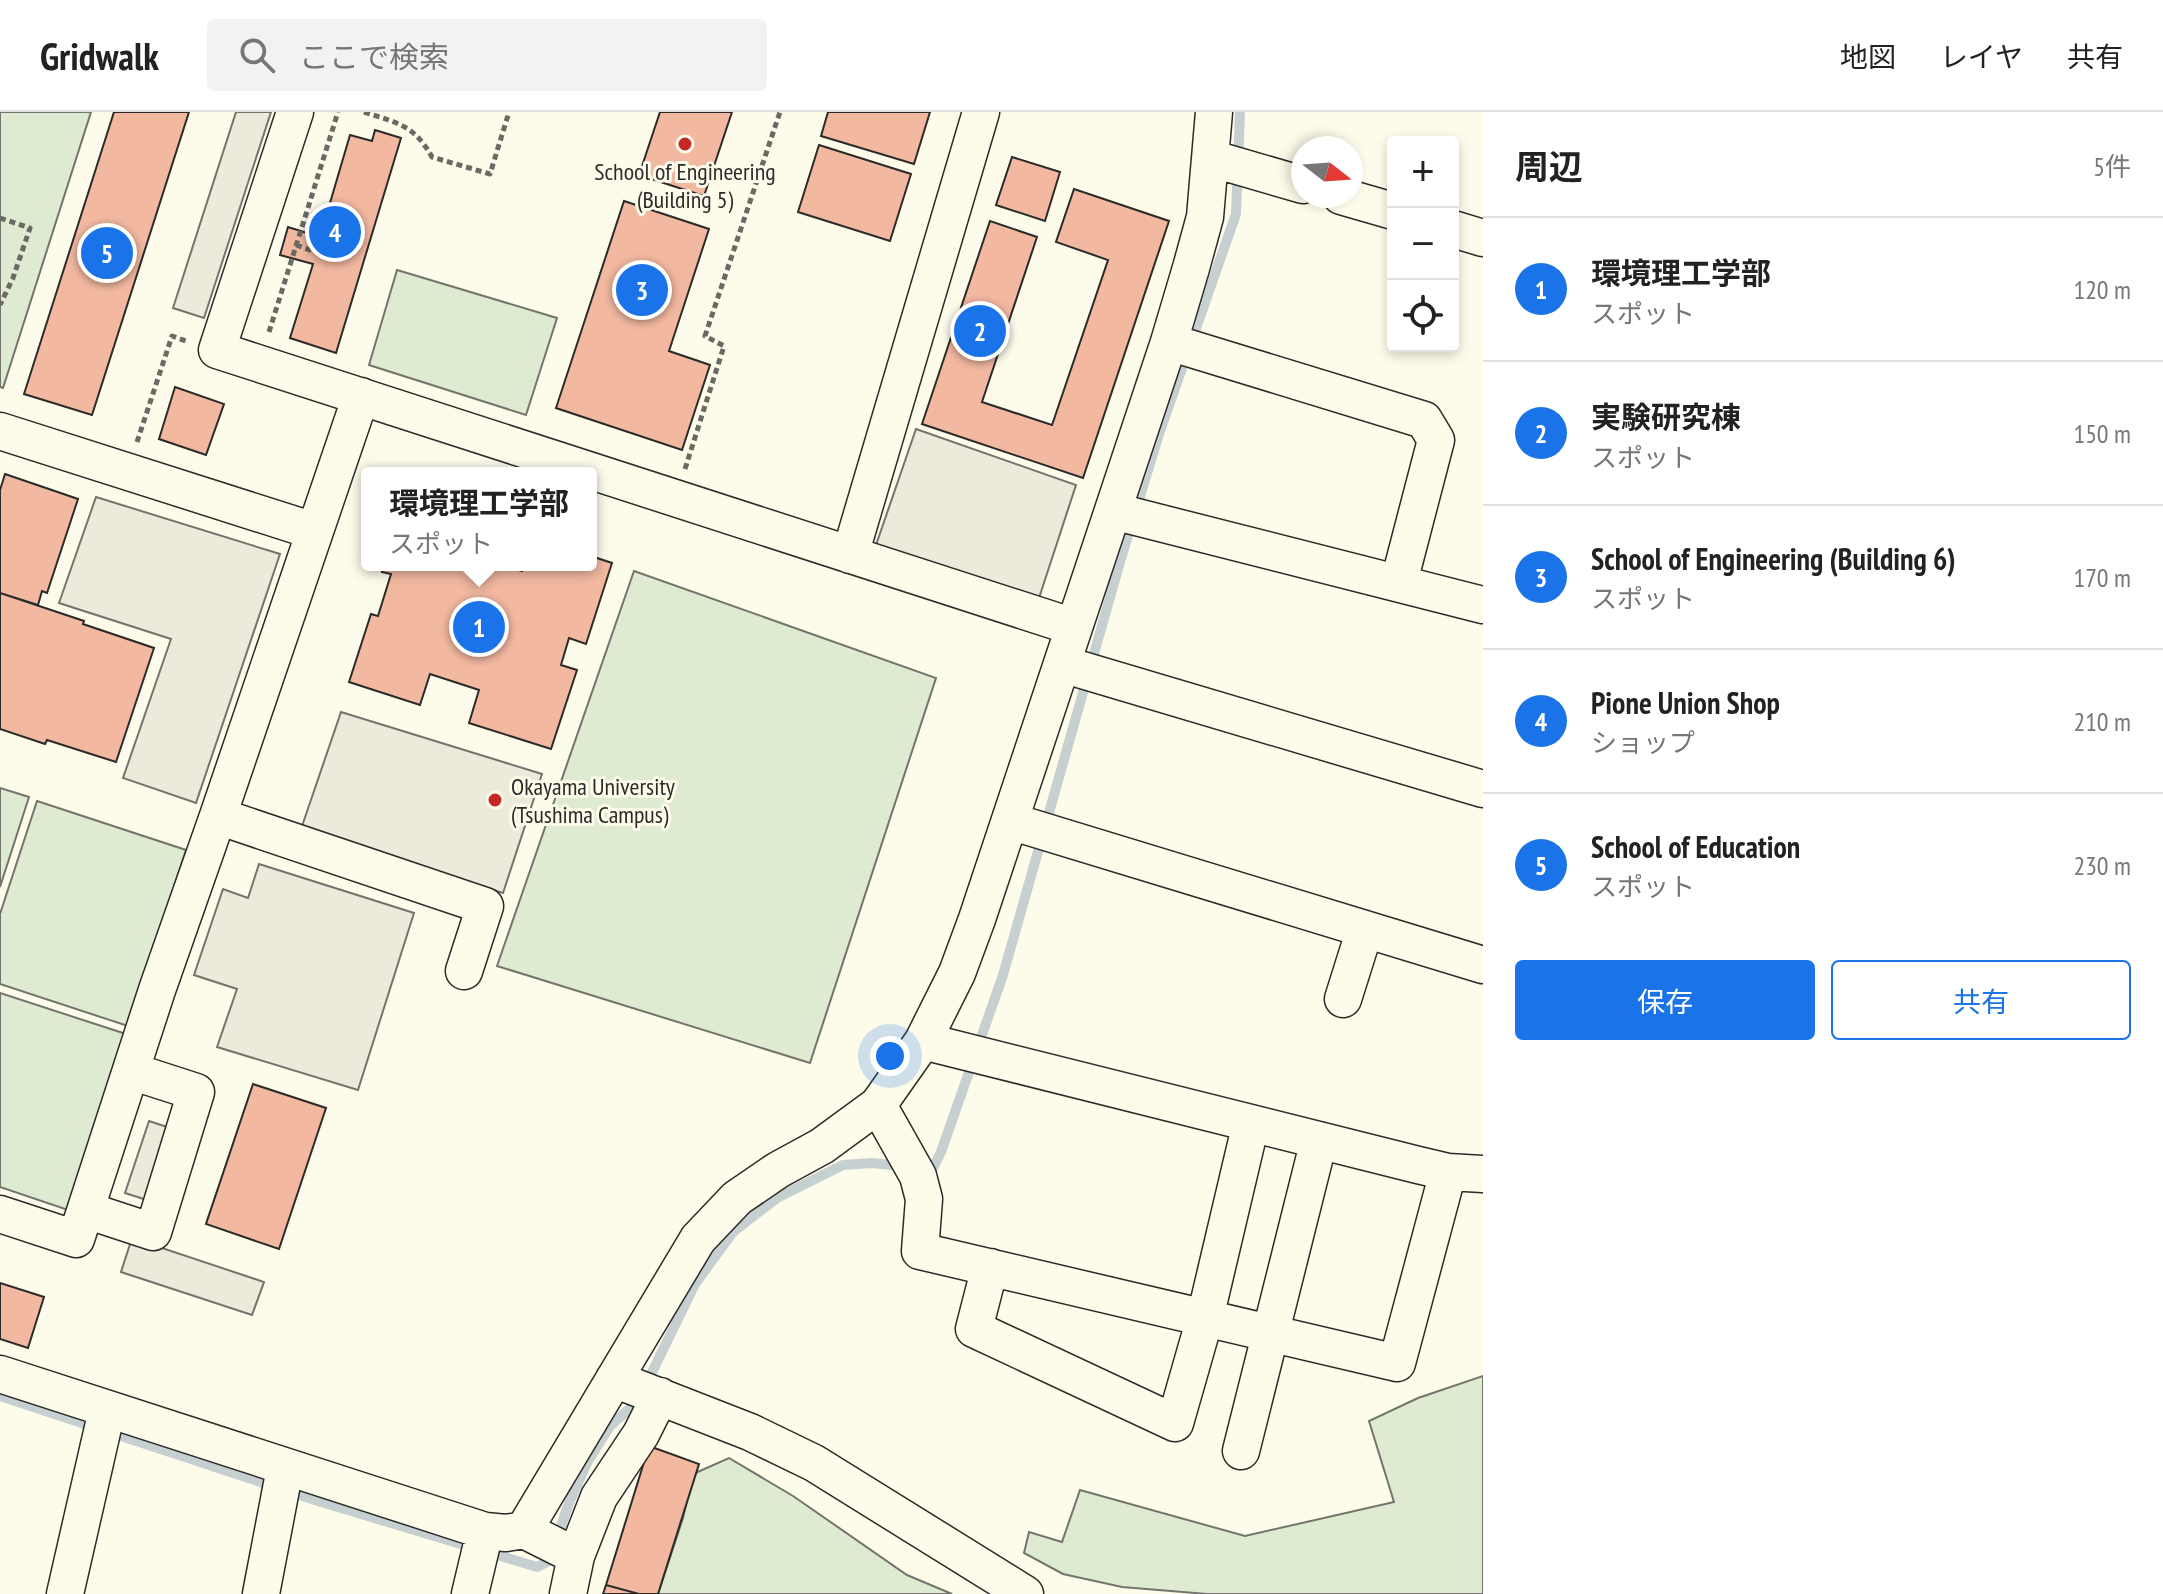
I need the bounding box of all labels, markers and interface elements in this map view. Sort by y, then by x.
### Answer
search box [207,19,767,91]
text: Gridwalk [40,31,159,80]
icon: search [235,33,279,77]
text: ここで検索 [299,37,449,76]
text: 地図 [1840,38,1896,75]
text: レイヤ [1940,38,2023,75]
text: 共有 [2067,38,2123,75]
marker: School of Engineering (Building 5) [676,135,694,153]
north arrow [1291,136,1363,208]
map controls [1387,136,1459,352]
button: + [1387,136,1459,208]
text: 周辺 [1515,144,1583,188]
text: 5件 [2093,150,2131,183]
place label: School of Engineering (Building 5) [594,156,776,215]
pin: 4 [309,202,361,262]
button: − [1387,208,1459,280]
pin: 5 [81,223,133,283]
text: 環境理工学部 [1591,253,1771,292]
pin: 3 [616,260,668,320]
text: 1 [1535,273,1547,306]
text: 120 m [2073,273,2131,306]
button: locate [1387,280,1459,352]
text: スポット [1591,297,1695,330]
pin: 2 [954,301,1006,361]
text: 実験研究棟 [1591,397,1741,436]
text: 2 [1535,417,1547,450]
text: 150 m [2073,417,2131,450]
text: スポット [1591,441,1695,474]
popup [361,467,597,571]
text: 環境理工学部 [389,483,569,522]
text: スポット [389,527,493,560]
text: School of Engineering (Building 6) [1591,539,1956,578]
text: 3 [1535,561,1547,594]
text: 170 m [2073,561,2131,594]
text: スポット [1591,582,1695,615]
pin: 1 [453,597,505,657]
text: Pione Union Shop [1591,683,1780,722]
text: 4 [1535,705,1547,738]
text: 210 m [2073,705,2131,738]
text: ショップ [1591,726,1695,759]
place label: Okayama University (Tsushima Campus) [511,771,675,830]
marker: Okayama University (Tsushima Campus) [486,791,504,809]
text: School of Education [1591,827,1800,866]
text: 5 [1535,849,1547,882]
text: 230 m [2073,849,2131,882]
text: スポット [1591,870,1695,903]
button: 保存 [1515,960,1815,1040]
button: 共有 [1831,960,2131,1040]
your location [870,1036,910,1076]

